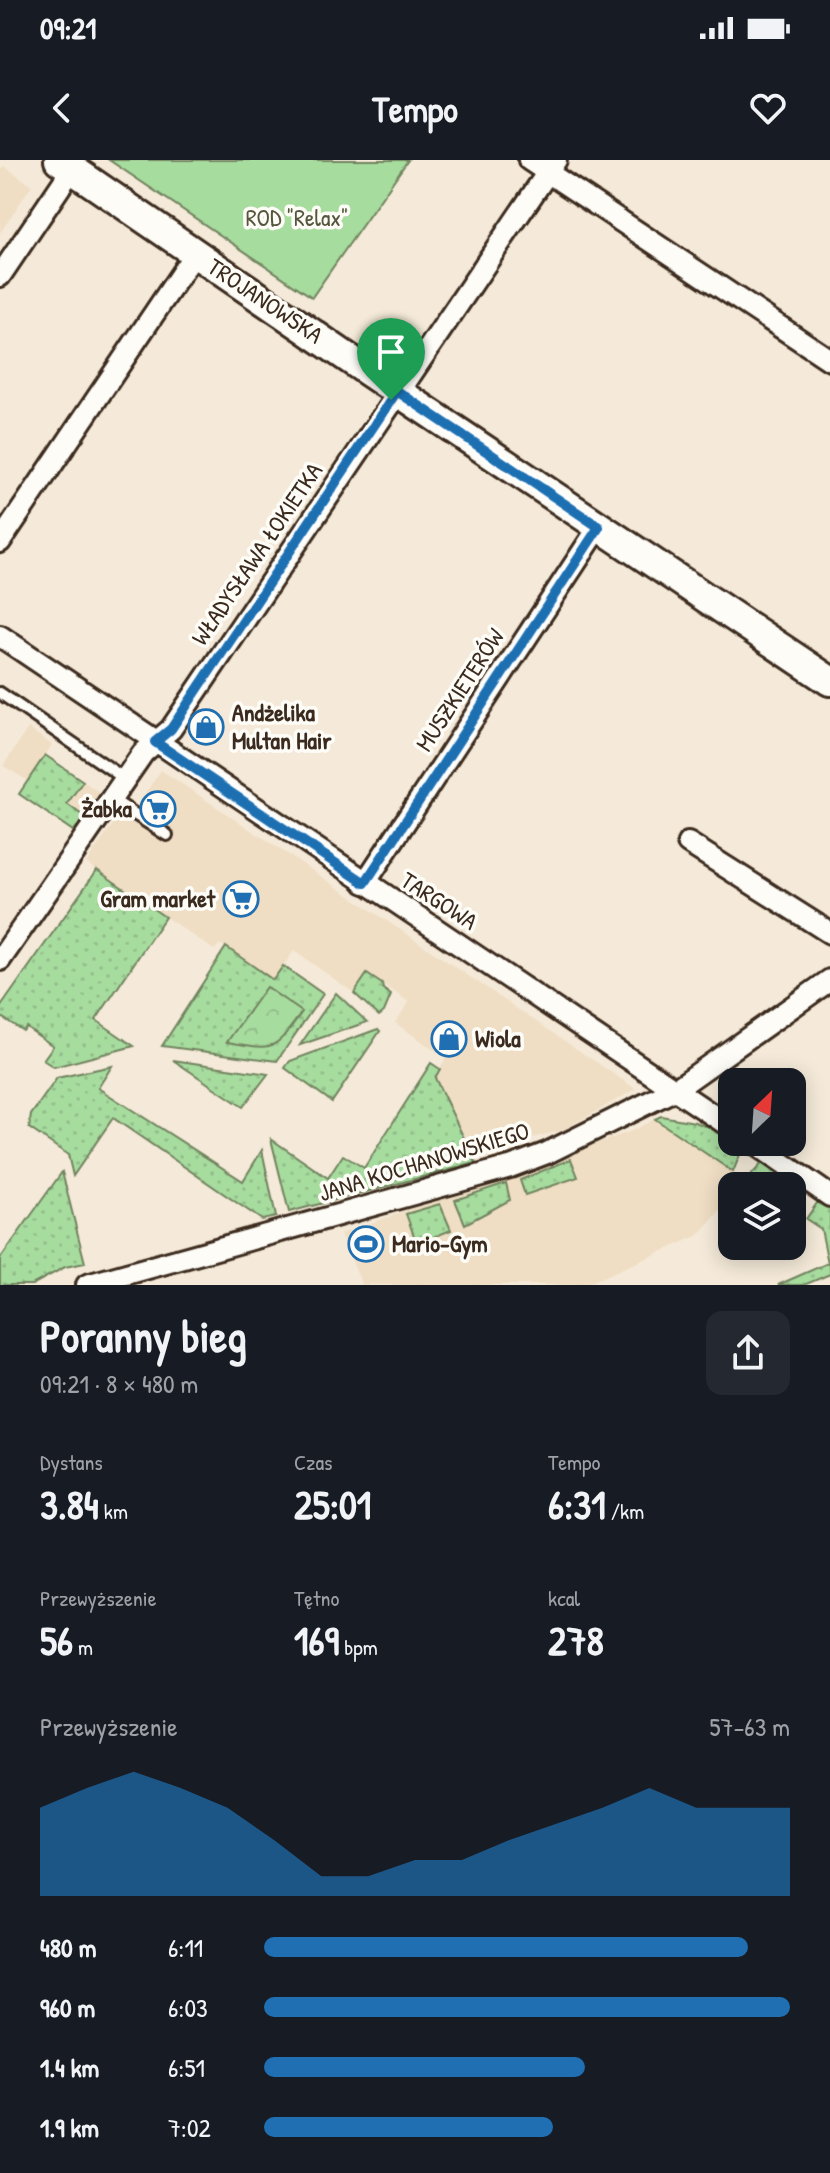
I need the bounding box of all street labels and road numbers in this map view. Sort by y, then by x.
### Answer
street label: TROJANOWSKA [202,250,330,351]
street label: WŁADYSŁAWA ŁOKIETKA [183,456,329,651]
street label: MUSZKIETERÓW [408,622,511,757]
street label: TARGOWA [395,864,484,937]
street label: JANA KOCHANOWSKIEGO [315,1114,533,1208]

